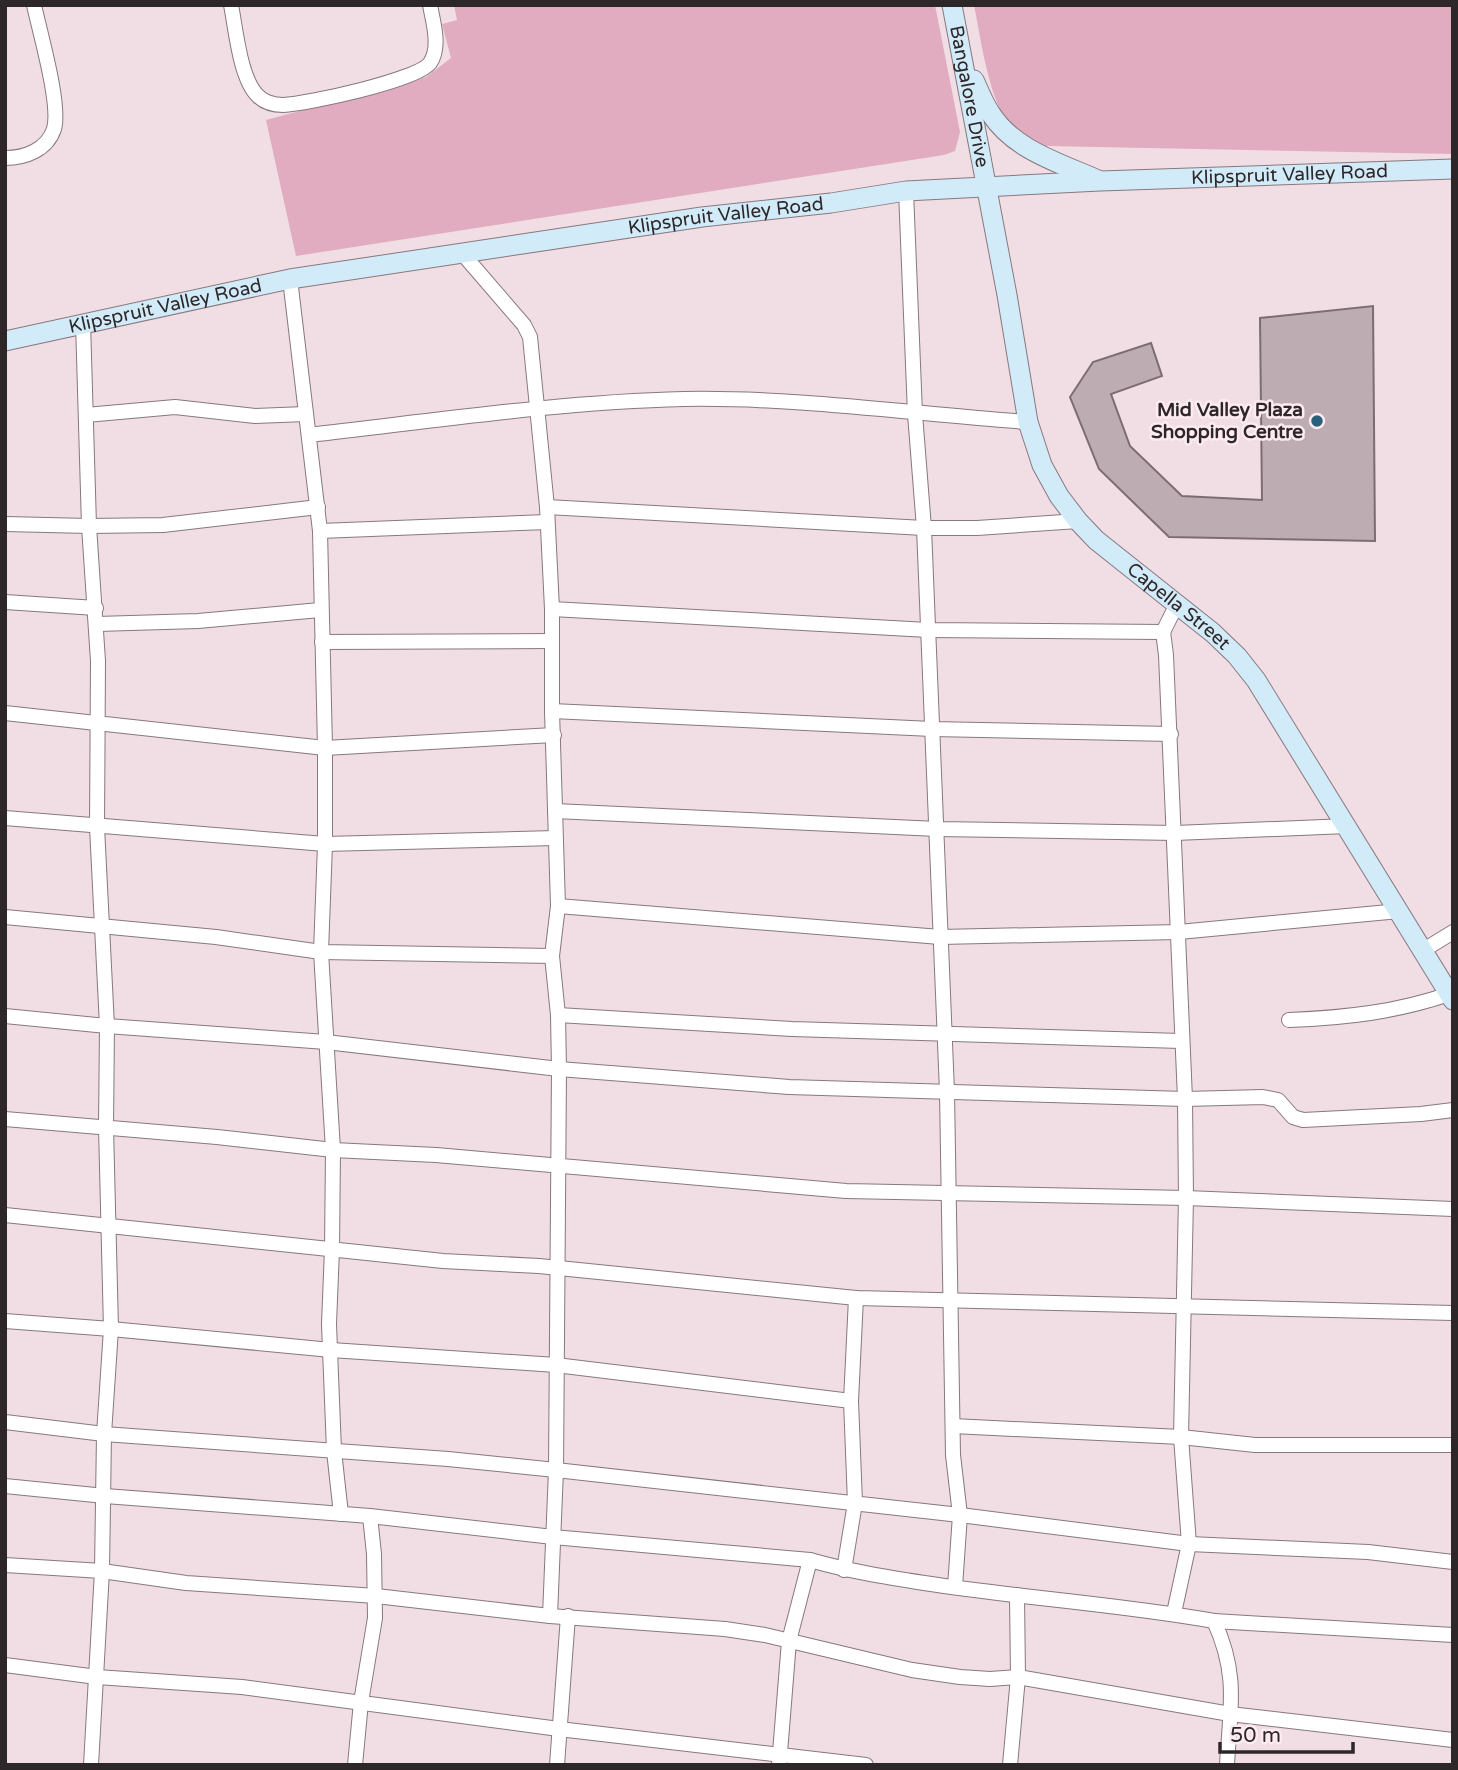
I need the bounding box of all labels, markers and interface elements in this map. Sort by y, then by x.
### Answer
street label: Bangalore Drive [945,24,994,169]
street label: Klipspruit Valley Road [1191,160,1388,189]
street label: Klipspruit Valley Road [626,193,825,239]
street label: Klipspruit Valley Road [67,274,264,338]
place label: Mid Valley Plaza Shopping Centre [1151,399,1303,444]
marker: Mid Valley Plaza Shopping Centre [1309,413,1325,429]
street label: Capella Street [1123,558,1235,654]
scale bar [1220,1710,1353,1754]
text: 50 m [1230,1723,1281,1748]

